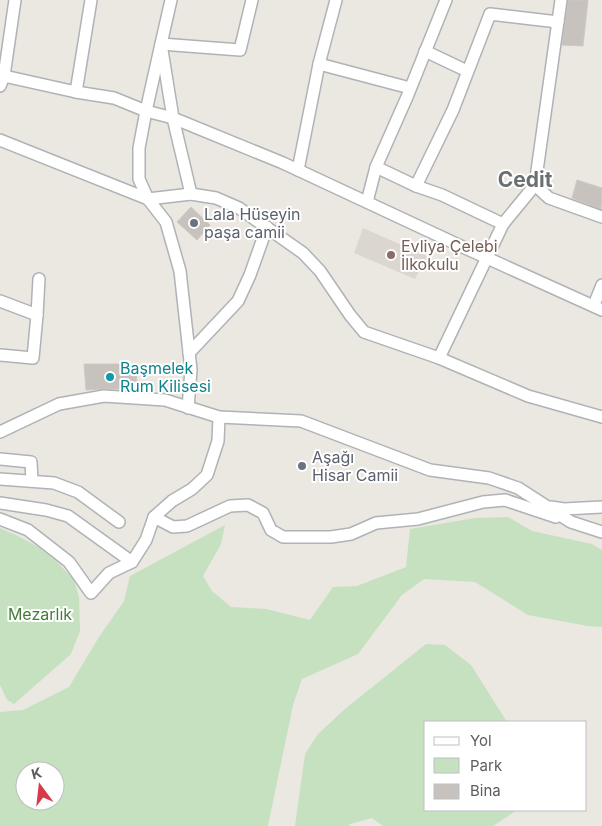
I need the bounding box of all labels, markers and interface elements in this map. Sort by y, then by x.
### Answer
district label: Cedit [498,167,553,192]
place label: Lala Hüseyin paşa camii [204,204,301,242]
marker: Lala Hüseyin paşa camii [188,217,200,229]
place label: Evliya Çelebi İlkokulu [401,236,498,274]
marker: Evliya Çelebi İlkokulu [385,249,397,261]
place label: Başmelek Rum Kilisesi [120,358,211,396]
marker: Başmelek Rum Kilisesi [104,371,116,383]
place label: Aşağı Hisar Camii [312,447,398,485]
marker: Aşağı Hisar Camii [296,460,308,472]
park label: Mezarlık [8,604,72,624]
legend [424,721,587,811]
text: Yol [470,731,492,750]
text: Park [470,756,503,775]
north arrow [15,761,65,811]
text: K [29,763,44,782]
text: Bina [470,781,501,800]

